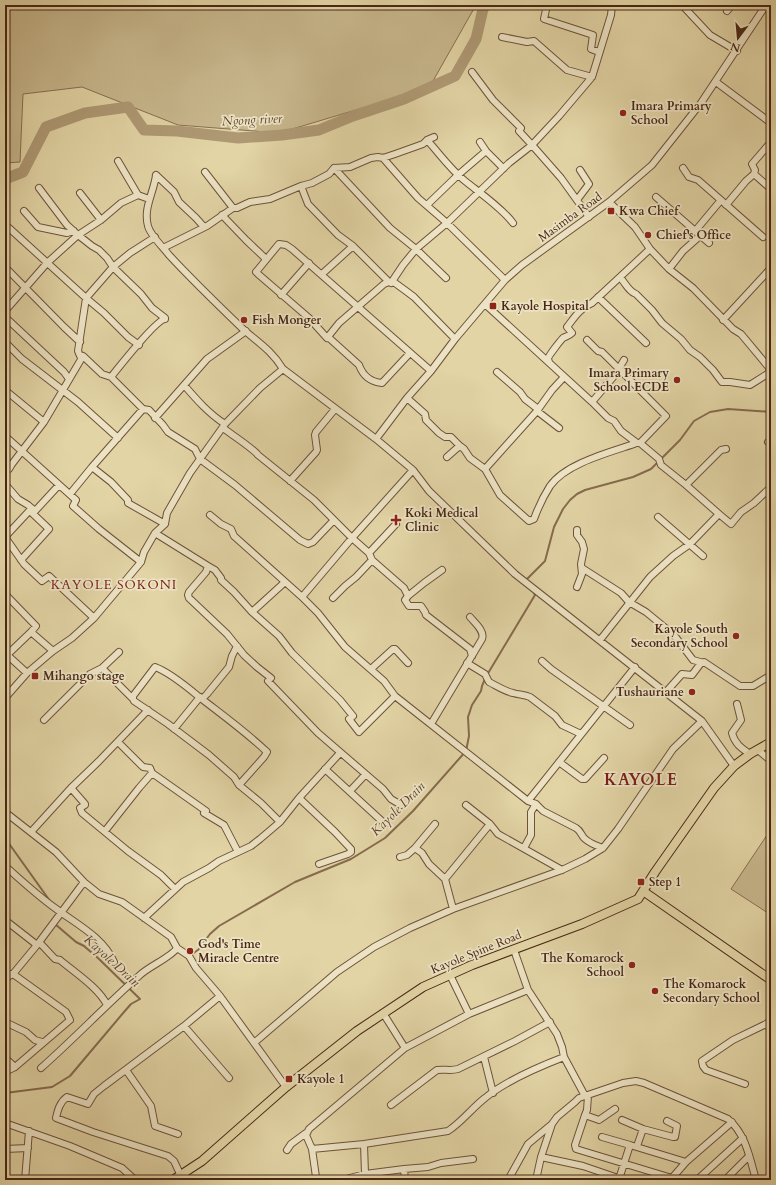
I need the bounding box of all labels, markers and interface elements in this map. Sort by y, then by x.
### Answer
north arrow [718,18,758,58]
text: N [728,38,742,56]
place label: Imara Primary School [631,98,712,128]
marker: Imara Primary School [618,108,628,118]
water label: Ngong river [221,109,283,131]
street label: Masimba Road [535,188,606,246]
place label: Kwa Chief [619,203,680,219]
marker: Kwa Chief [606,206,616,216]
place label: Chief's Office [656,227,731,243]
marker: Chief's Office [643,230,653,240]
place label: Kayole Hospital [501,298,589,314]
marker: Kayole Hospital [488,301,498,311]
place label: Fish Monger [252,312,321,328]
marker: Fish Monger [239,315,249,325]
place label: Imara Primary School ECDE [588,365,669,395]
marker: Imara Primary School ECDE [672,375,682,385]
place label: Koki Medical Clinic [405,505,479,535]
marker: Koki Medical Clinic [390,514,402,526]
district label: KAYOLE SOKONI [51,576,177,594]
place label: Kayole South Secondary School [631,621,729,651]
marker: Kayole South Secondary School [731,631,741,641]
place label: Mihango stage [43,668,125,684]
marker: Mihango stage [30,671,40,681]
place label: Tushauriane [616,684,684,700]
marker: Tushauriane [687,687,697,697]
district label: KAYOLE [604,769,678,791]
water label: Kayole Drain [367,777,430,840]
place label: Step 1 [649,874,682,890]
marker: Step 1 [636,877,646,887]
street label: Kayole Spine Road [428,926,524,977]
water label: Kayole Drain [80,931,145,992]
place label: God's Time Miracle Centre [198,936,279,966]
marker: God's Time Miracle Centre [185,946,195,956]
place label: The Komarock School [541,950,625,980]
marker: The Komarock School [627,960,637,970]
place label: The Komarock Secondary School [663,976,761,1006]
marker: The Komarock Secondary School [650,986,660,996]
place label: Kayole 1 [297,1071,345,1087]
marker: Kayole 1 [284,1074,294,1084]

